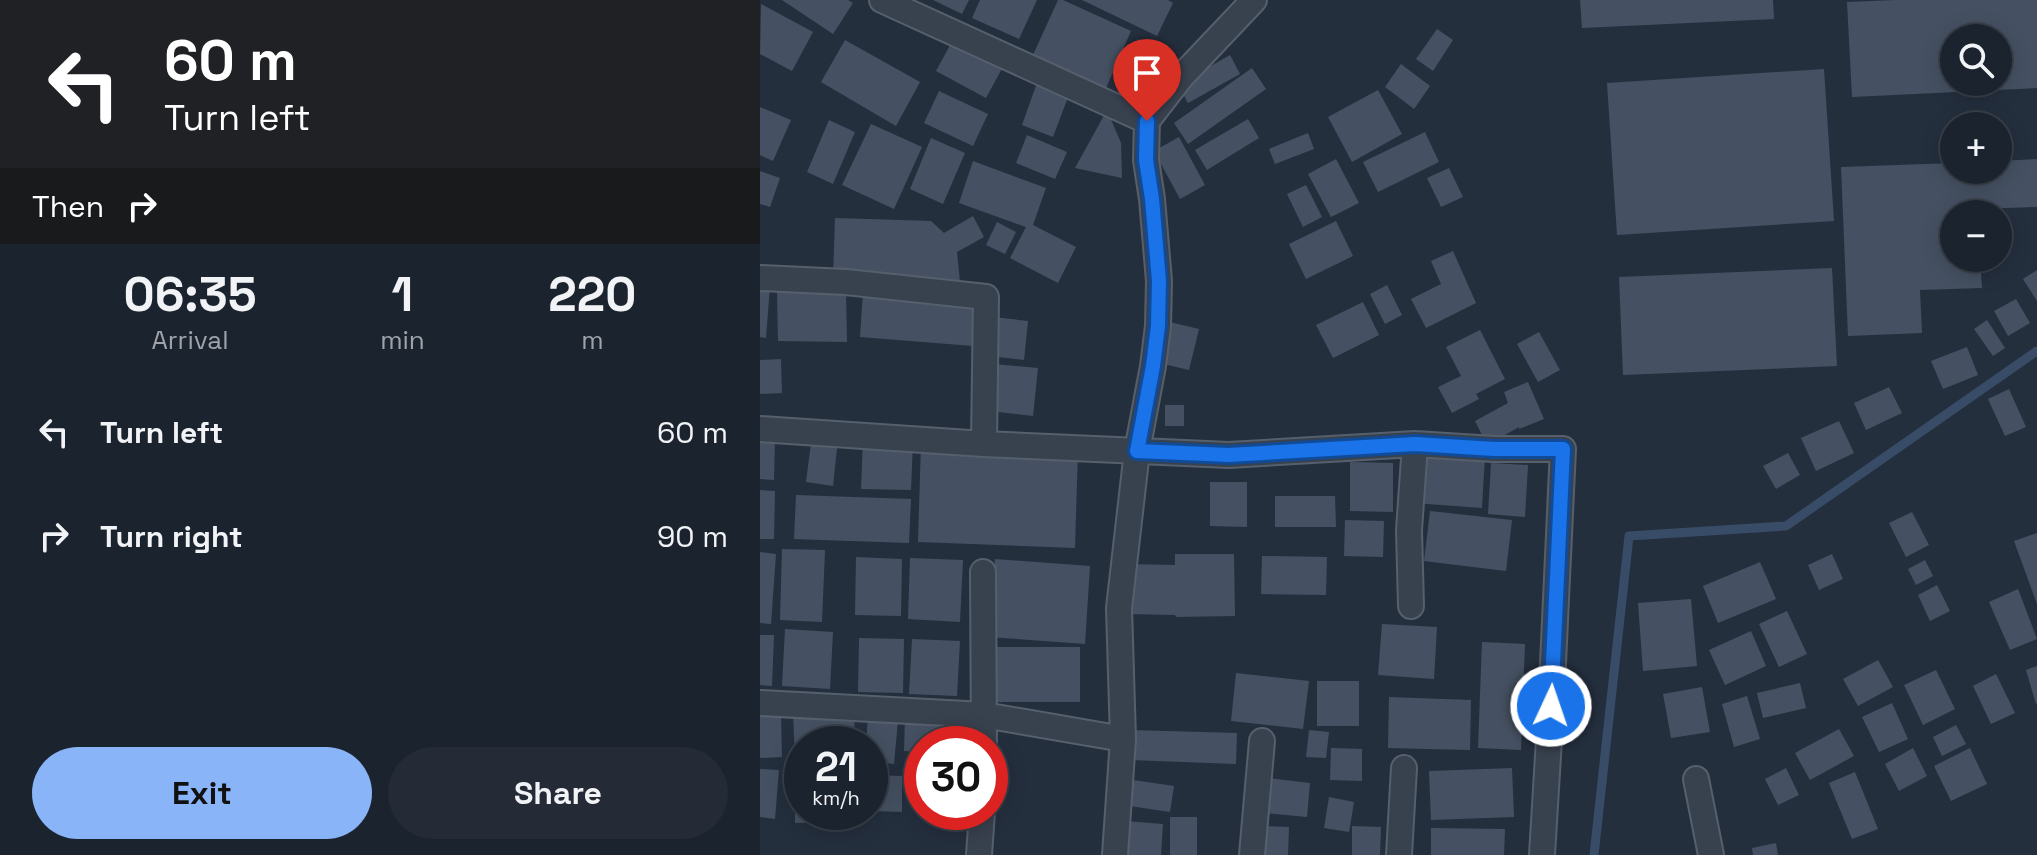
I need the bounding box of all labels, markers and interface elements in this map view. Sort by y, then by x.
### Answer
map controls [1940,24,2012,272]
button: search [1940,24,2012,96]
text: 60 m [164,25,297,96]
icon: left [32,32,136,136]
pin [1113,39,1181,121]
icon: arrive [1125,51,1169,95]
text: Turn left [164,95,311,141]
button: + [1940,112,2012,184]
icon: right [120,184,164,228]
text: Then [32,187,104,226]
button: − [1940,200,2012,272]
text: 06:35 [124,264,257,325]
text: 1 [392,264,413,325]
text: 220 [548,264,636,325]
text: Arrival [151,323,229,357]
text: min [380,323,425,357]
text: m [581,323,604,357]
icon: left [32,410,76,454]
text: Turn left [100,413,223,452]
text: 60 m [657,413,728,452]
icon: right [32,514,76,558]
text: Turn right [100,517,243,556]
text: 90 m [657,517,728,556]
position arrow [1509,664,1593,748]
speed limit sign: 30 [904,726,1008,830]
text: 21 [815,742,857,793]
button: Exit [32,747,372,839]
button: Share [388,747,728,839]
text: km/h [812,785,860,811]

